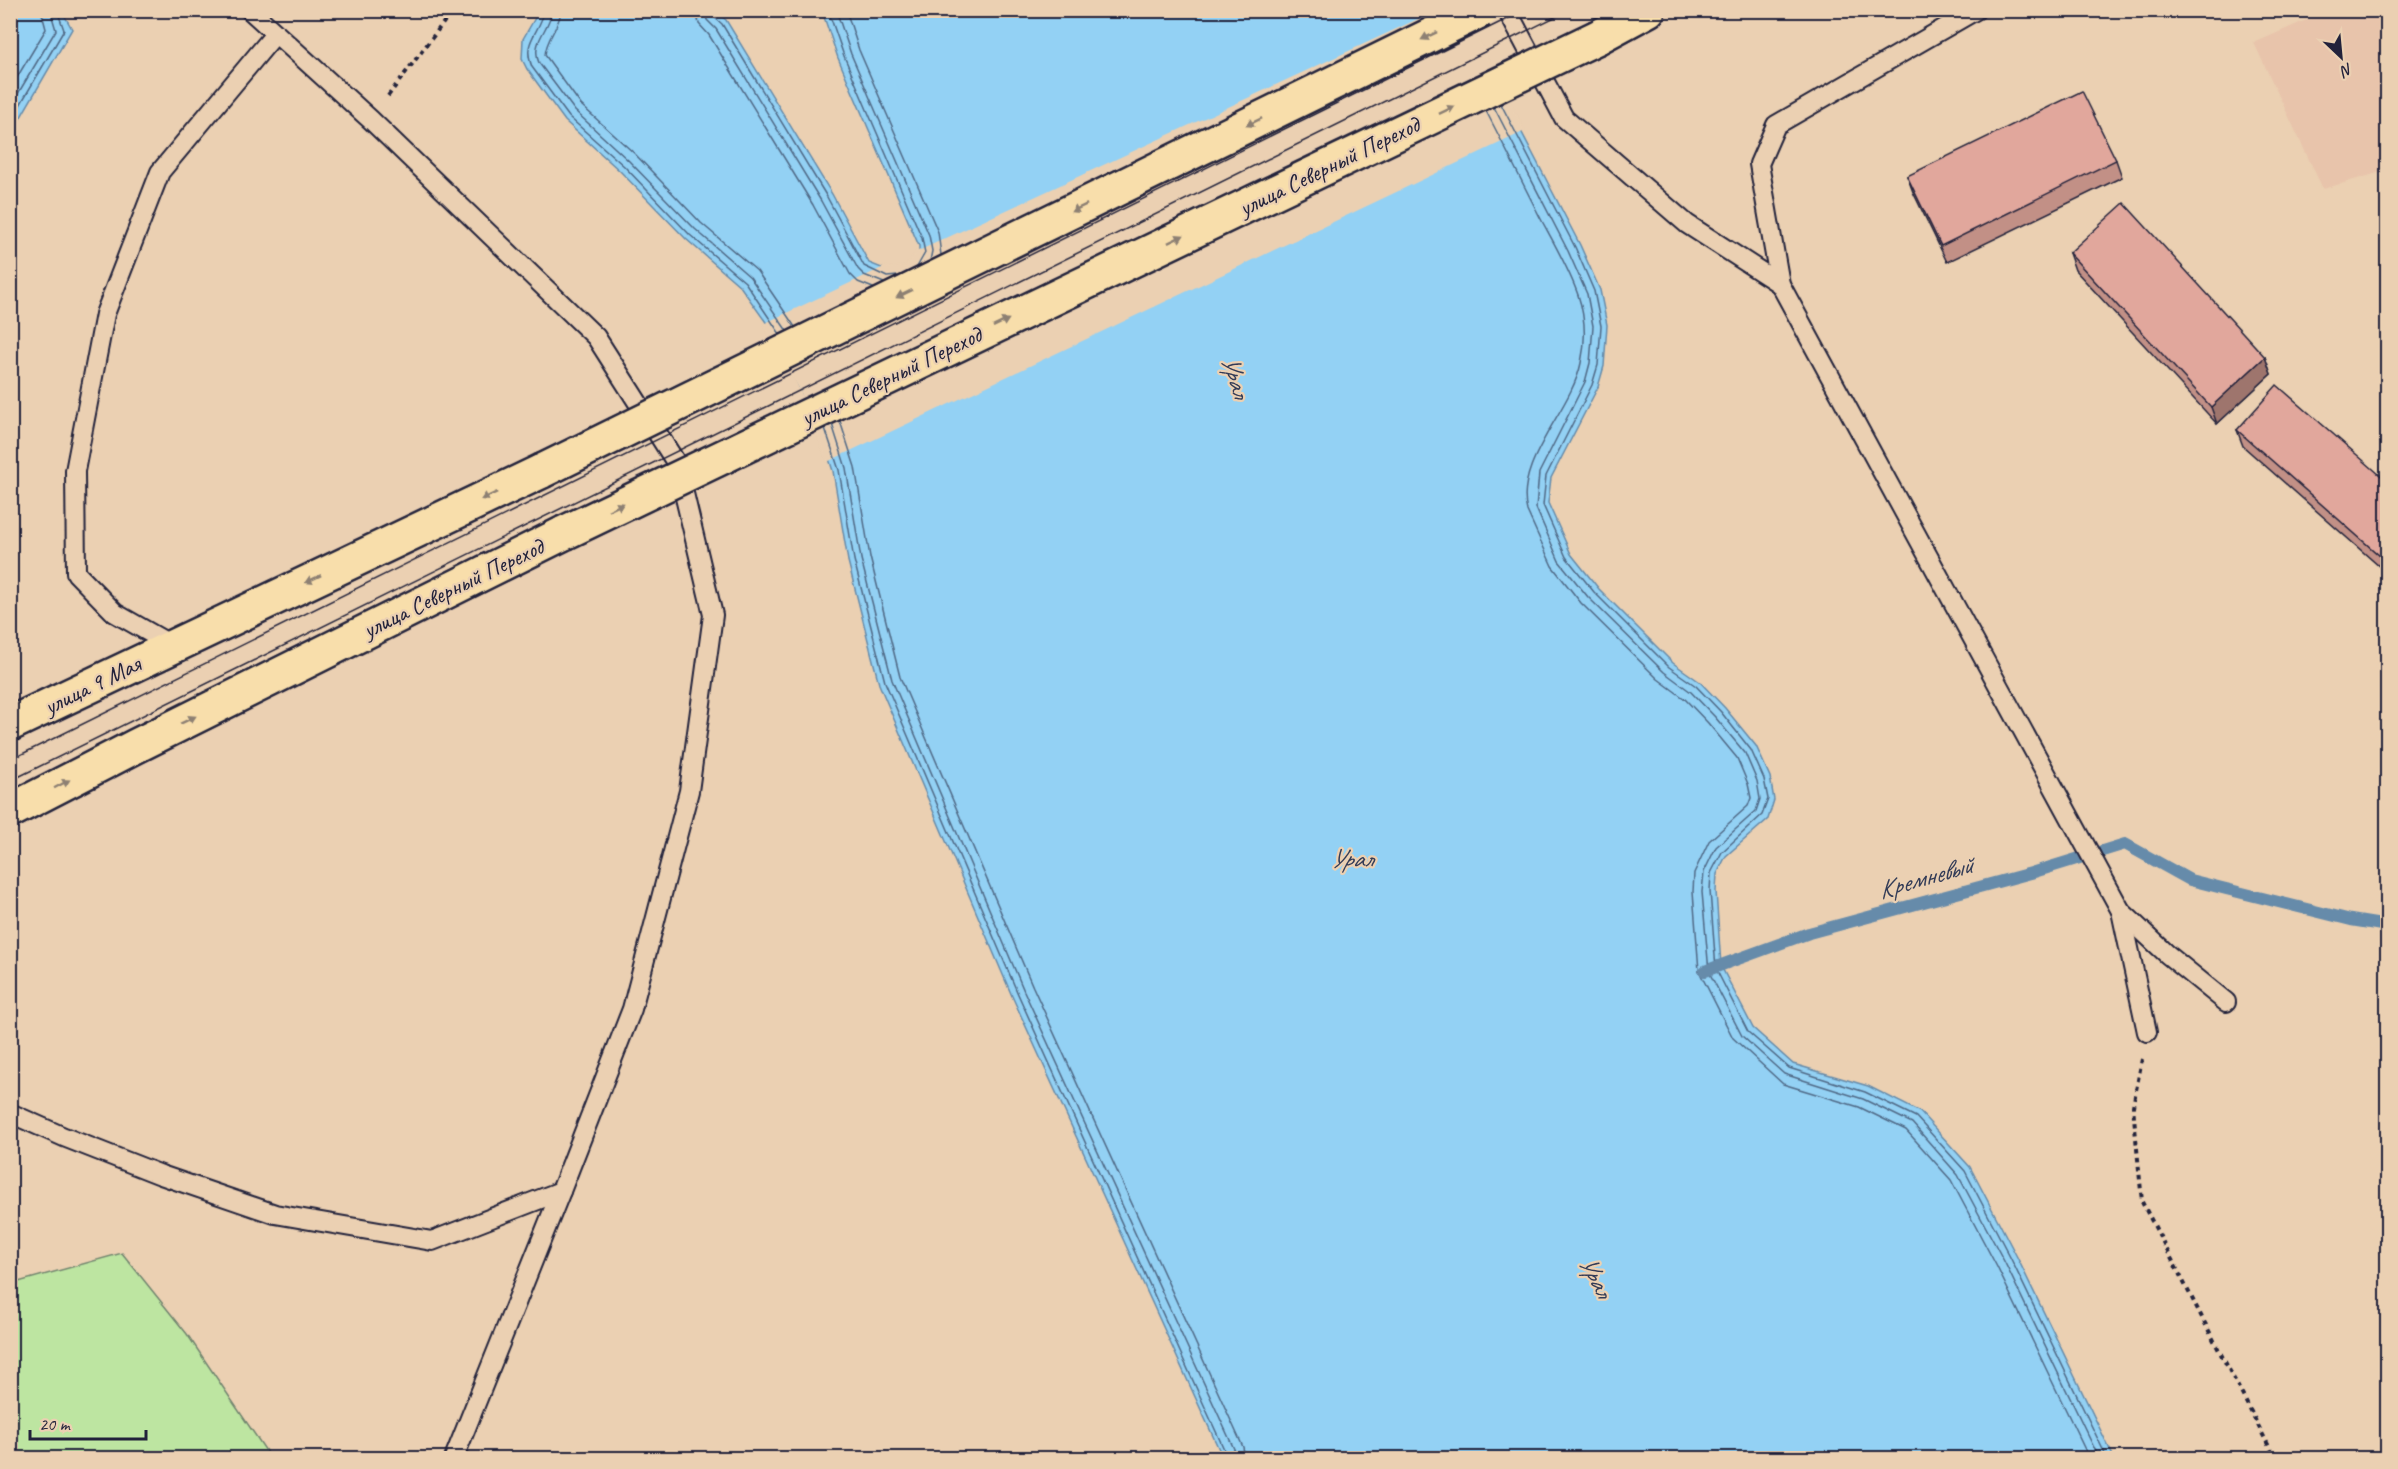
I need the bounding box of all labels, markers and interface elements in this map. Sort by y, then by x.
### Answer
north arrow [2311,27,2371,87]
one-way arrow [1421,32,1438,41]
text: N [2336,58,2356,82]
one-way arrow [1438,105,1456,115]
street label: улица Северный Переход [1232,108,1427,224]
one-way arrow [1246,118,1263,127]
one-way arrow [1070,203,1087,213]
one-way arrow [1168,235,1185,244]
one-way arrow [895,289,912,299]
street label: улица Северный Переход [794,318,989,434]
one-way arrow [992,319,1009,328]
water label: Урал [1213,351,1259,405]
one-way arrow [480,491,498,501]
one-way arrow [608,503,625,512]
street label: улица Северный Переход [356,530,551,646]
one-way arrow [304,575,321,584]
street label: улица 9 Мая [37,648,147,722]
one-way arrow [179,715,197,725]
one-way arrow [54,779,71,789]
water label: Урал [1330,842,1376,875]
water label: Кремневый [1874,847,1981,907]
water label: Урал [1571,1250,1622,1306]
scale bar [30,1403,146,1441]
text: 20 m [39,1413,72,1435]

